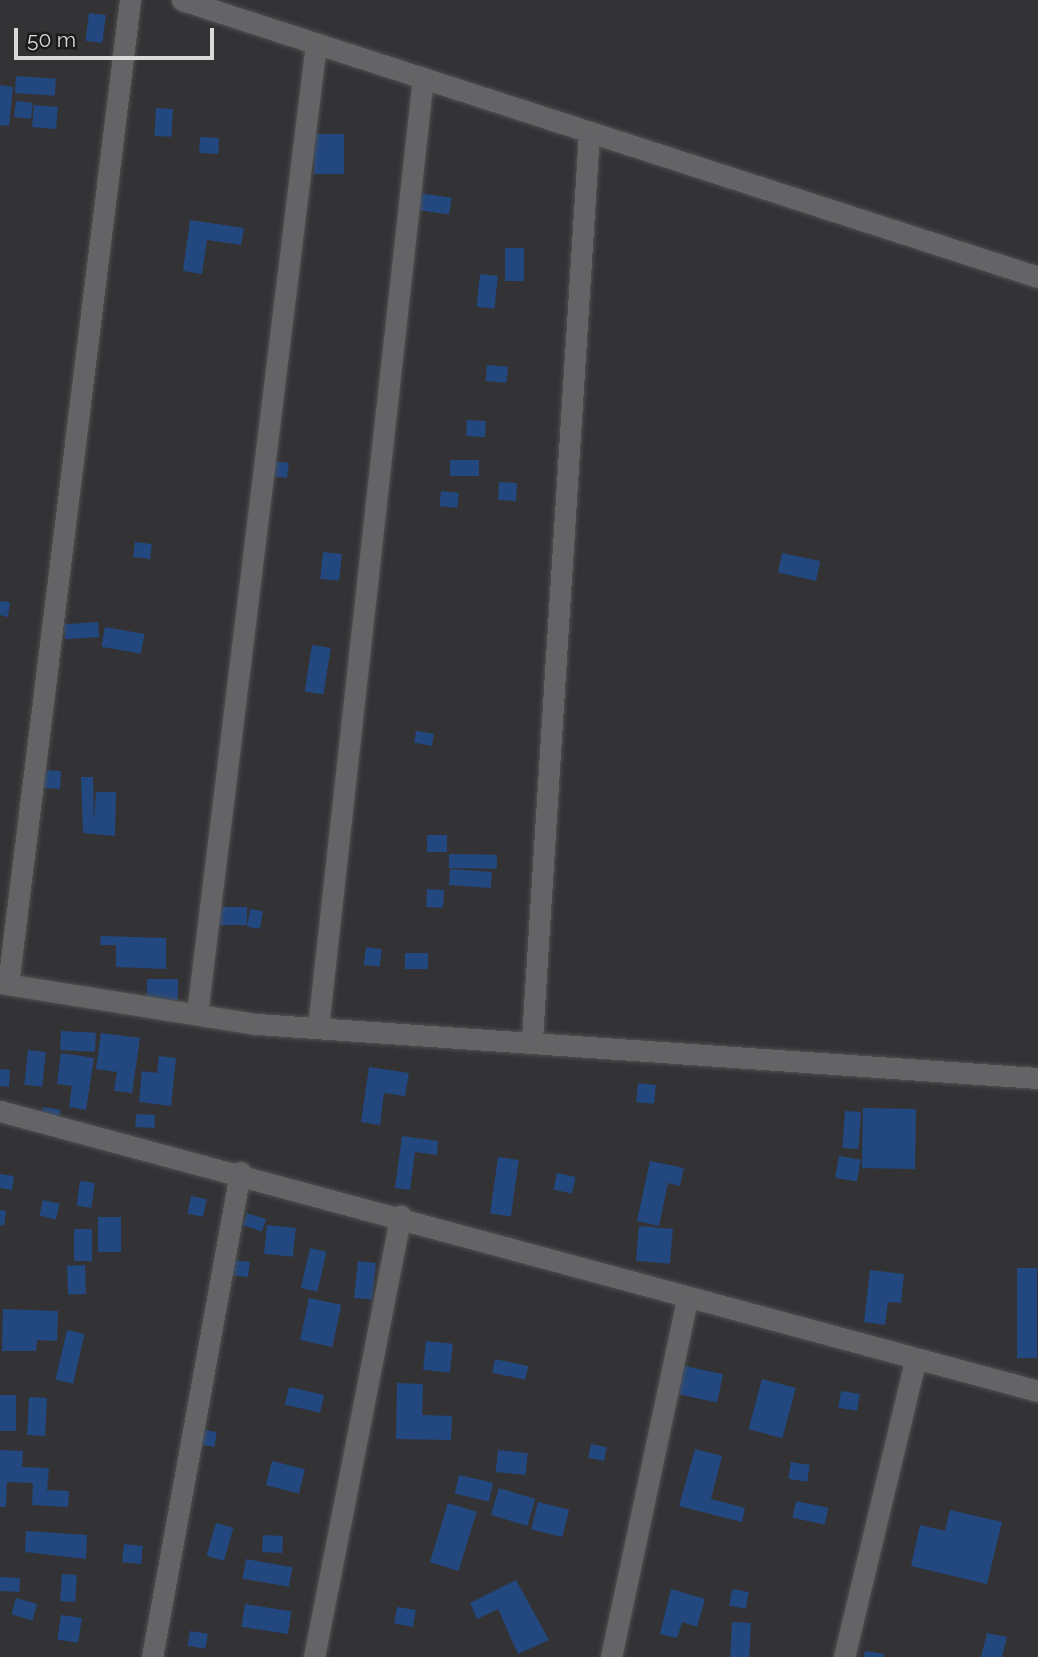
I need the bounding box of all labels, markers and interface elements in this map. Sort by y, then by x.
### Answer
scale bar [18,14,217,58]
text: 50 m [27,27,76,52]

